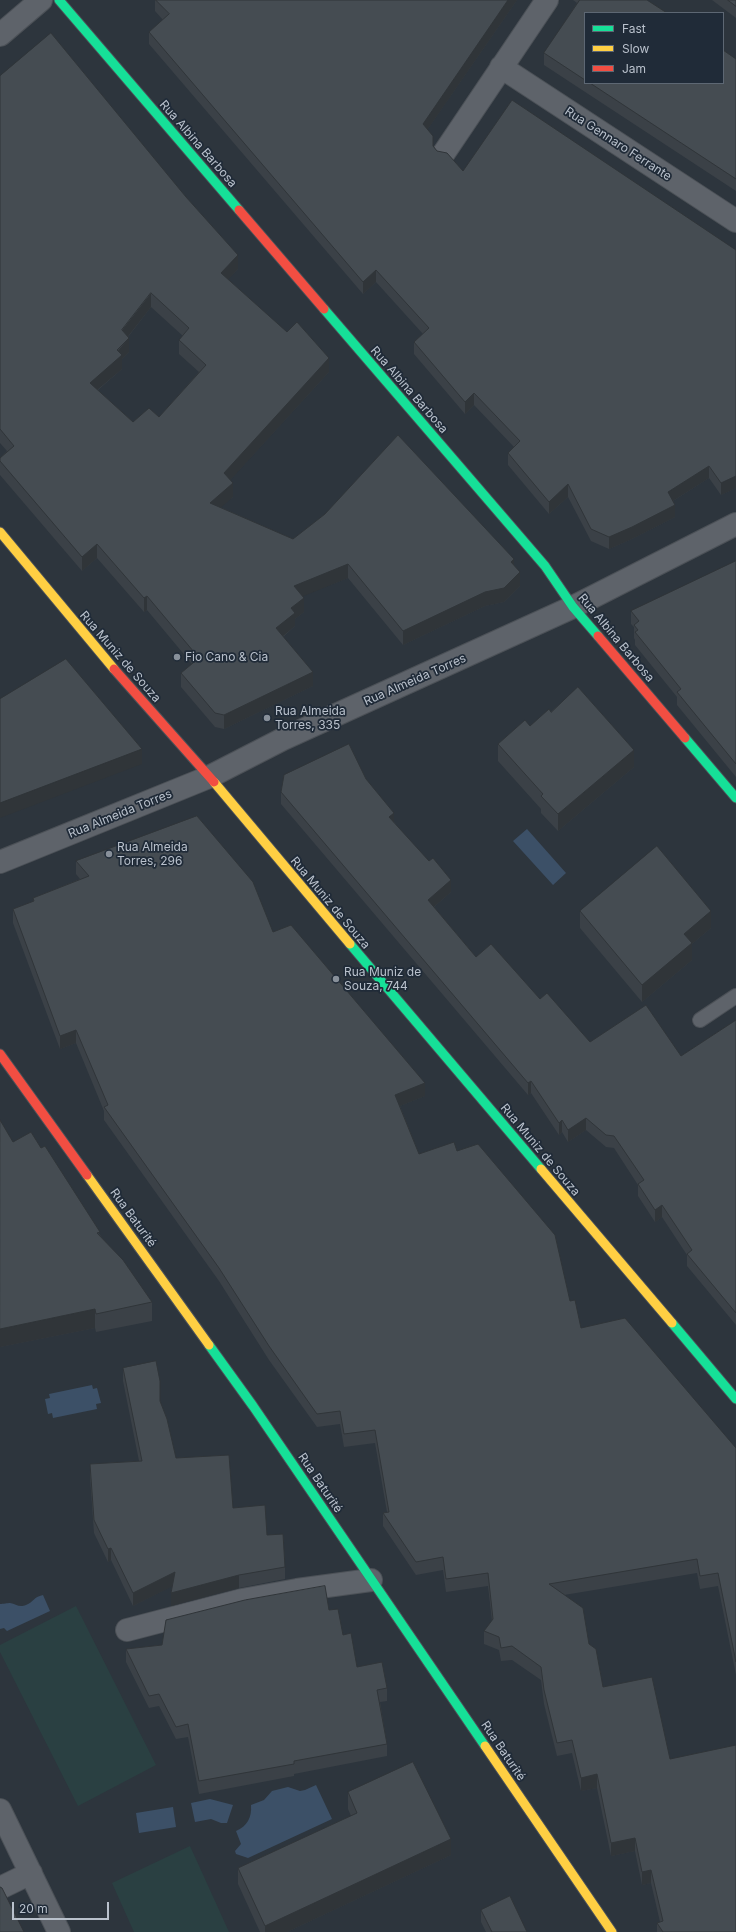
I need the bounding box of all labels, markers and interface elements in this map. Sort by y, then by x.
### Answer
legend [584,12,724,84]
text: Fast [622,21,646,36]
text: Slow [622,41,649,56]
text: Jam [622,61,646,76]
street label: Rua Albina Barbosa [156,98,240,190]
street label: Rua Gennaro Ferrante [562,104,674,184]
street label: Rua Albina Barbosa [367,344,451,436]
street label: Rua Albina Barbosa [575,591,657,685]
street label: Rua Muniz de Souza [77,609,163,705]
place label: Fio Cano & Cia [185,650,268,664]
street label: Rua Almeida Torres [362,651,468,709]
marker: Fio Cano & Cia [172,652,182,662]
place label: Rua Almeida Torres, 335 [275,704,346,732]
marker: Rua Almeida Torres, 335 [262,713,272,723]
street label: Rua Almeida Torres [66,787,174,841]
place label: Rua Almeida Torres, 296 [117,840,188,868]
marker: Rua Almeida Torres, 296 [104,849,114,859]
street label: Rua Muniz de Souza [287,854,373,952]
place label: Rua Muniz de Souza, 744 [344,965,421,993]
marker: Rua Muniz de Souza, 744 [331,974,341,984]
street label: Rua Muniz de Souza [497,1101,583,1199]
street label: Rua Baturité [107,1186,159,1250]
street label: Rua Baturité [295,1450,345,1516]
street label: Rua Baturité [478,1718,528,1784]
scale bar [14,1894,111,1920]
text: 20 m [19,1901,48,1916]

